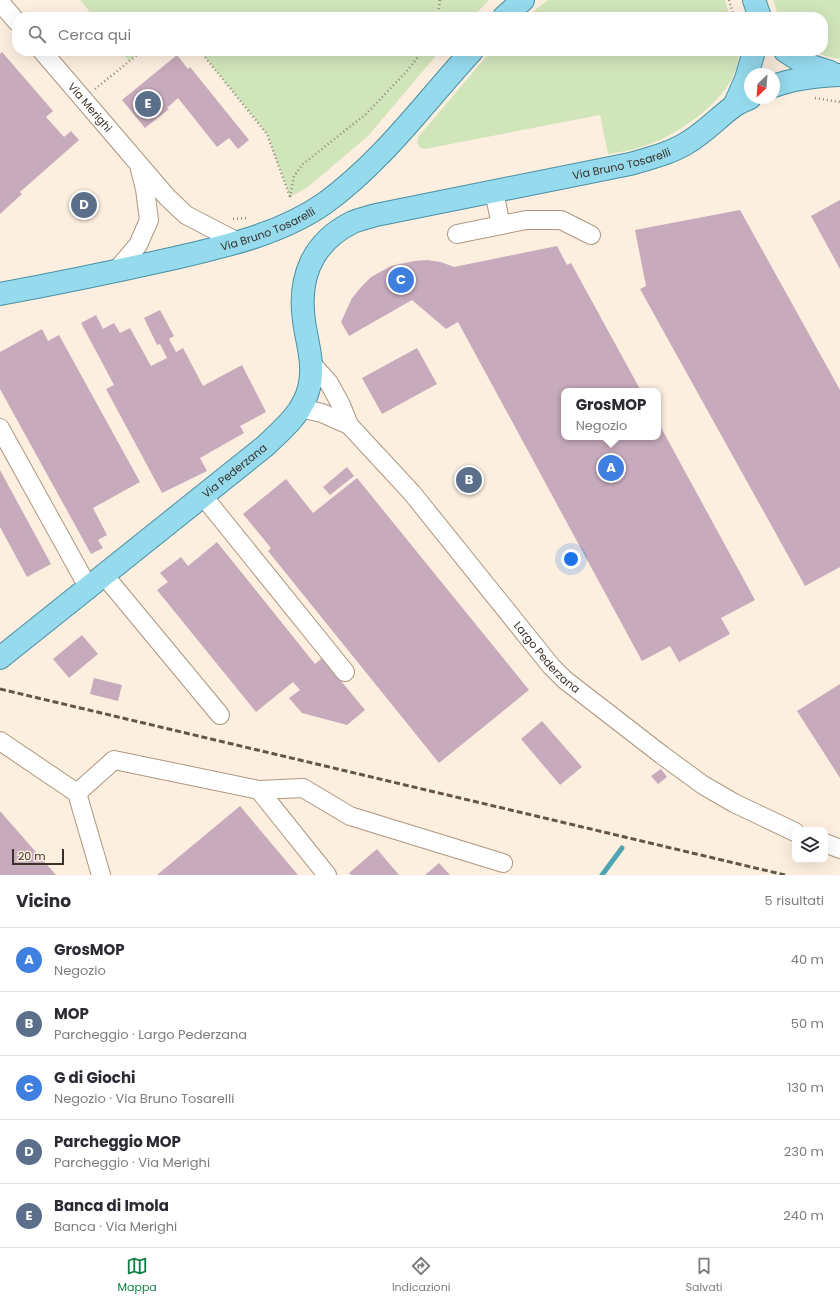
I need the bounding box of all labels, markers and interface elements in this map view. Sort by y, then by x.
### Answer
search box [12,12,828,56]
icon: search [26,23,48,45]
text: Cerca qui [58,24,131,45]
north arrow [744,68,780,104]
street label: Via Merighi [64,79,116,136]
pin: E [135,89,161,119]
street label: Via Bruno Tosarelli [571,144,673,183]
pin: D [71,190,97,220]
street label: Via Bruno Tosarelli [219,203,318,255]
pin: C [388,265,414,295]
popup [561,388,661,440]
text: GrosMOP [576,394,646,415]
text: Negozio [576,416,627,435]
street label: Via Pederzana [198,440,270,502]
pin: A [598,453,624,483]
pin: B [456,465,482,495]
your location [561,549,581,569]
street label: Largo Pederzana [510,618,583,697]
map controls [792,827,828,863]
button: layers [792,827,828,863]
scale bar [12,847,64,866]
text: 20 m [18,848,46,864]
text: Vicino [16,889,71,913]
text: 5 risultati [765,891,824,910]
text: GrosMOP [54,939,125,960]
text: A [24,950,34,969]
text: 40 m [791,950,824,969]
text: Negozio [54,961,106,980]
text: MOP [54,1003,89,1024]
text: B [25,1014,33,1033]
text: 50 m [791,1014,824,1033]
text: Parcheggio · Largo Pederzana [54,1025,247,1044]
text: G di Giochi [54,1067,135,1088]
text: C [24,1078,34,1097]
text: 130 m [787,1078,824,1097]
text: Negozio · Via Bruno Tosarelli [54,1089,234,1108]
text: Parcheggio MOP [54,1131,181,1152]
text: D [24,1142,34,1161]
text: 230 m [784,1142,824,1161]
text: Parcheggio · Via Merighi [54,1153,210,1172]
text: Banca di Imola [54,1195,169,1216]
text: E [25,1206,33,1225]
text: 240 m [783,1206,824,1225]
text: Banca · Via Merighi [54,1217,177,1236]
tab: Mappa [118,1255,157,1296]
tab: Indicazioni [392,1255,450,1296]
tab: Salvati [685,1255,722,1296]

